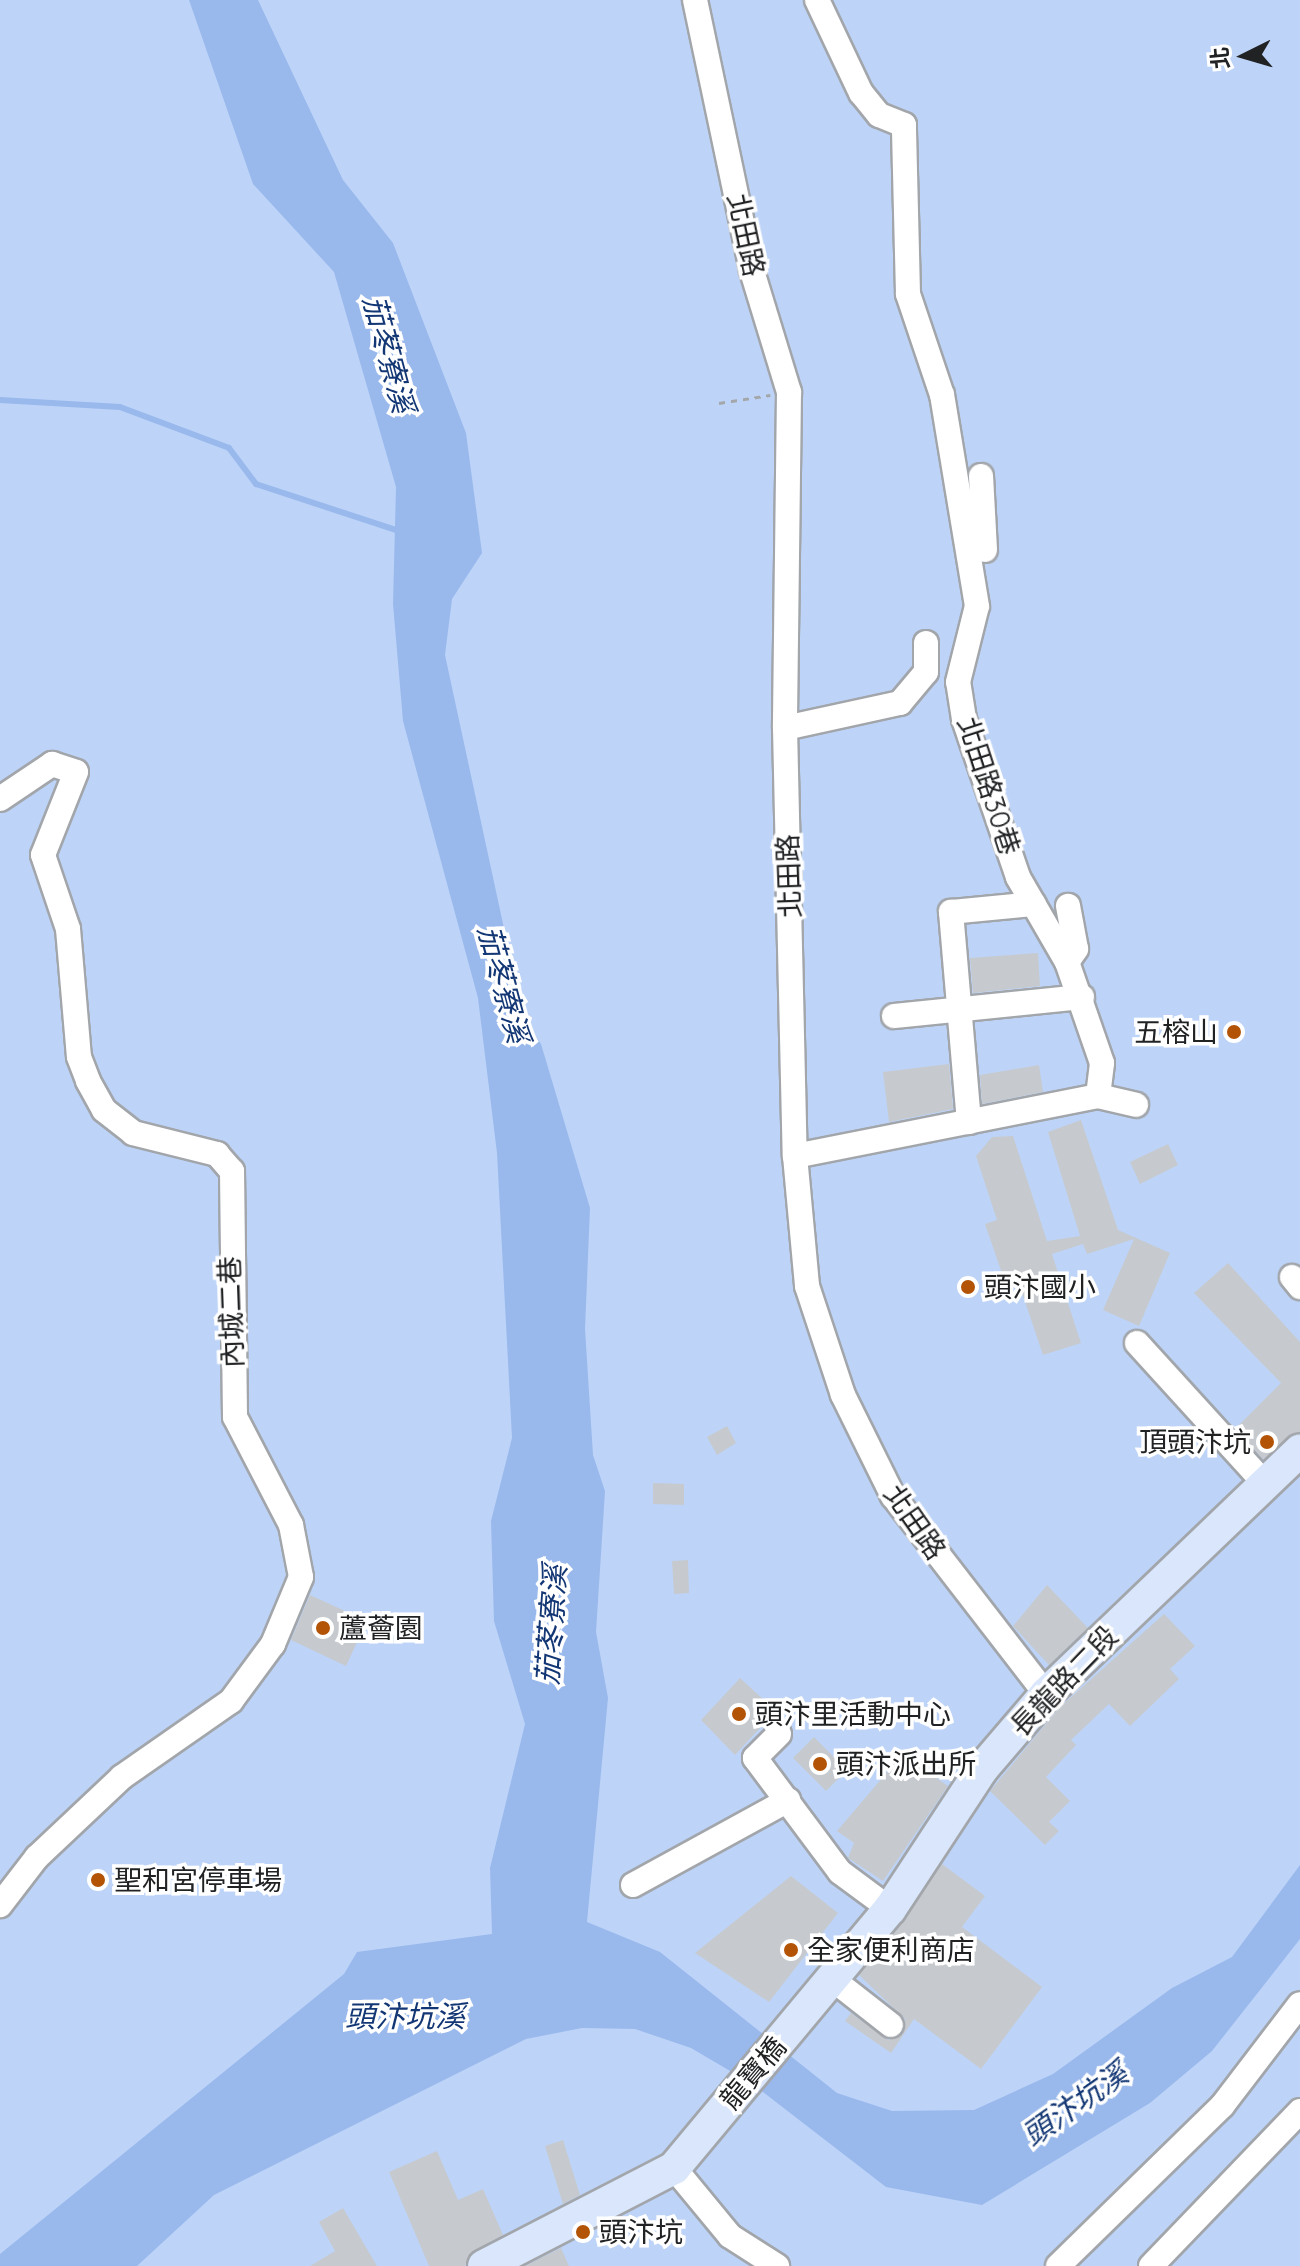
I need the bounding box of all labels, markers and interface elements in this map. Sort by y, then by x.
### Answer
north arrow [1204,16,1284,96]
text: 北 [1205,46,1235,70]
street label: 北田路 [721,190,771,280]
water label: 茄苳寮溪 [356,291,422,417]
street label: 北田路30巷 [951,713,1027,859]
street label: 北田路 [771,833,807,919]
water label: 茄苳寮溪 [471,921,537,1047]
place label: 五榕山 [1134,1015,1218,1049]
marker: 五榕山 [1225,1023,1243,1041]
street label: 內城二巷 [212,1255,250,1369]
place label: 頭汴國小 [984,1270,1096,1304]
marker: 頭汴國小 [959,1278,977,1296]
place label: 頂頭汴坑 [1139,1425,1251,1459]
marker: 頂頭汴坑 [1258,1433,1276,1451]
street label: 北田路 [877,1478,953,1566]
water label: 茄苳寮溪 [529,1564,573,1686]
place label: 蘆薈園 [339,1611,423,1645]
marker: 蘆薈園 [314,1619,332,1637]
street label: 長龍路二段 [1003,1619,1125,1743]
place label: 頭汴里活動中心 [755,1697,951,1731]
marker: 頭汴里活動中心 [730,1705,748,1723]
place label: 頭汴派出所 [836,1747,976,1781]
marker: 頭汴派出所 [811,1755,829,1773]
place label: 聖和宮停車場 [114,1863,282,1897]
marker: 聖和宮停車場 [89,1871,107,1889]
place label: 全家便利商店 [807,1933,975,1967]
marker: 全家便利商店 [782,1941,800,1959]
water label: 頭汴坑溪 [345,1998,465,2034]
street label: 龍寶橋 [713,2030,793,2116]
water label: 頭汴坑溪 [1016,2055,1134,2153]
place label: 頭汴坑 [599,2215,683,2249]
marker: 頭汴坑 [574,2223,592,2241]

